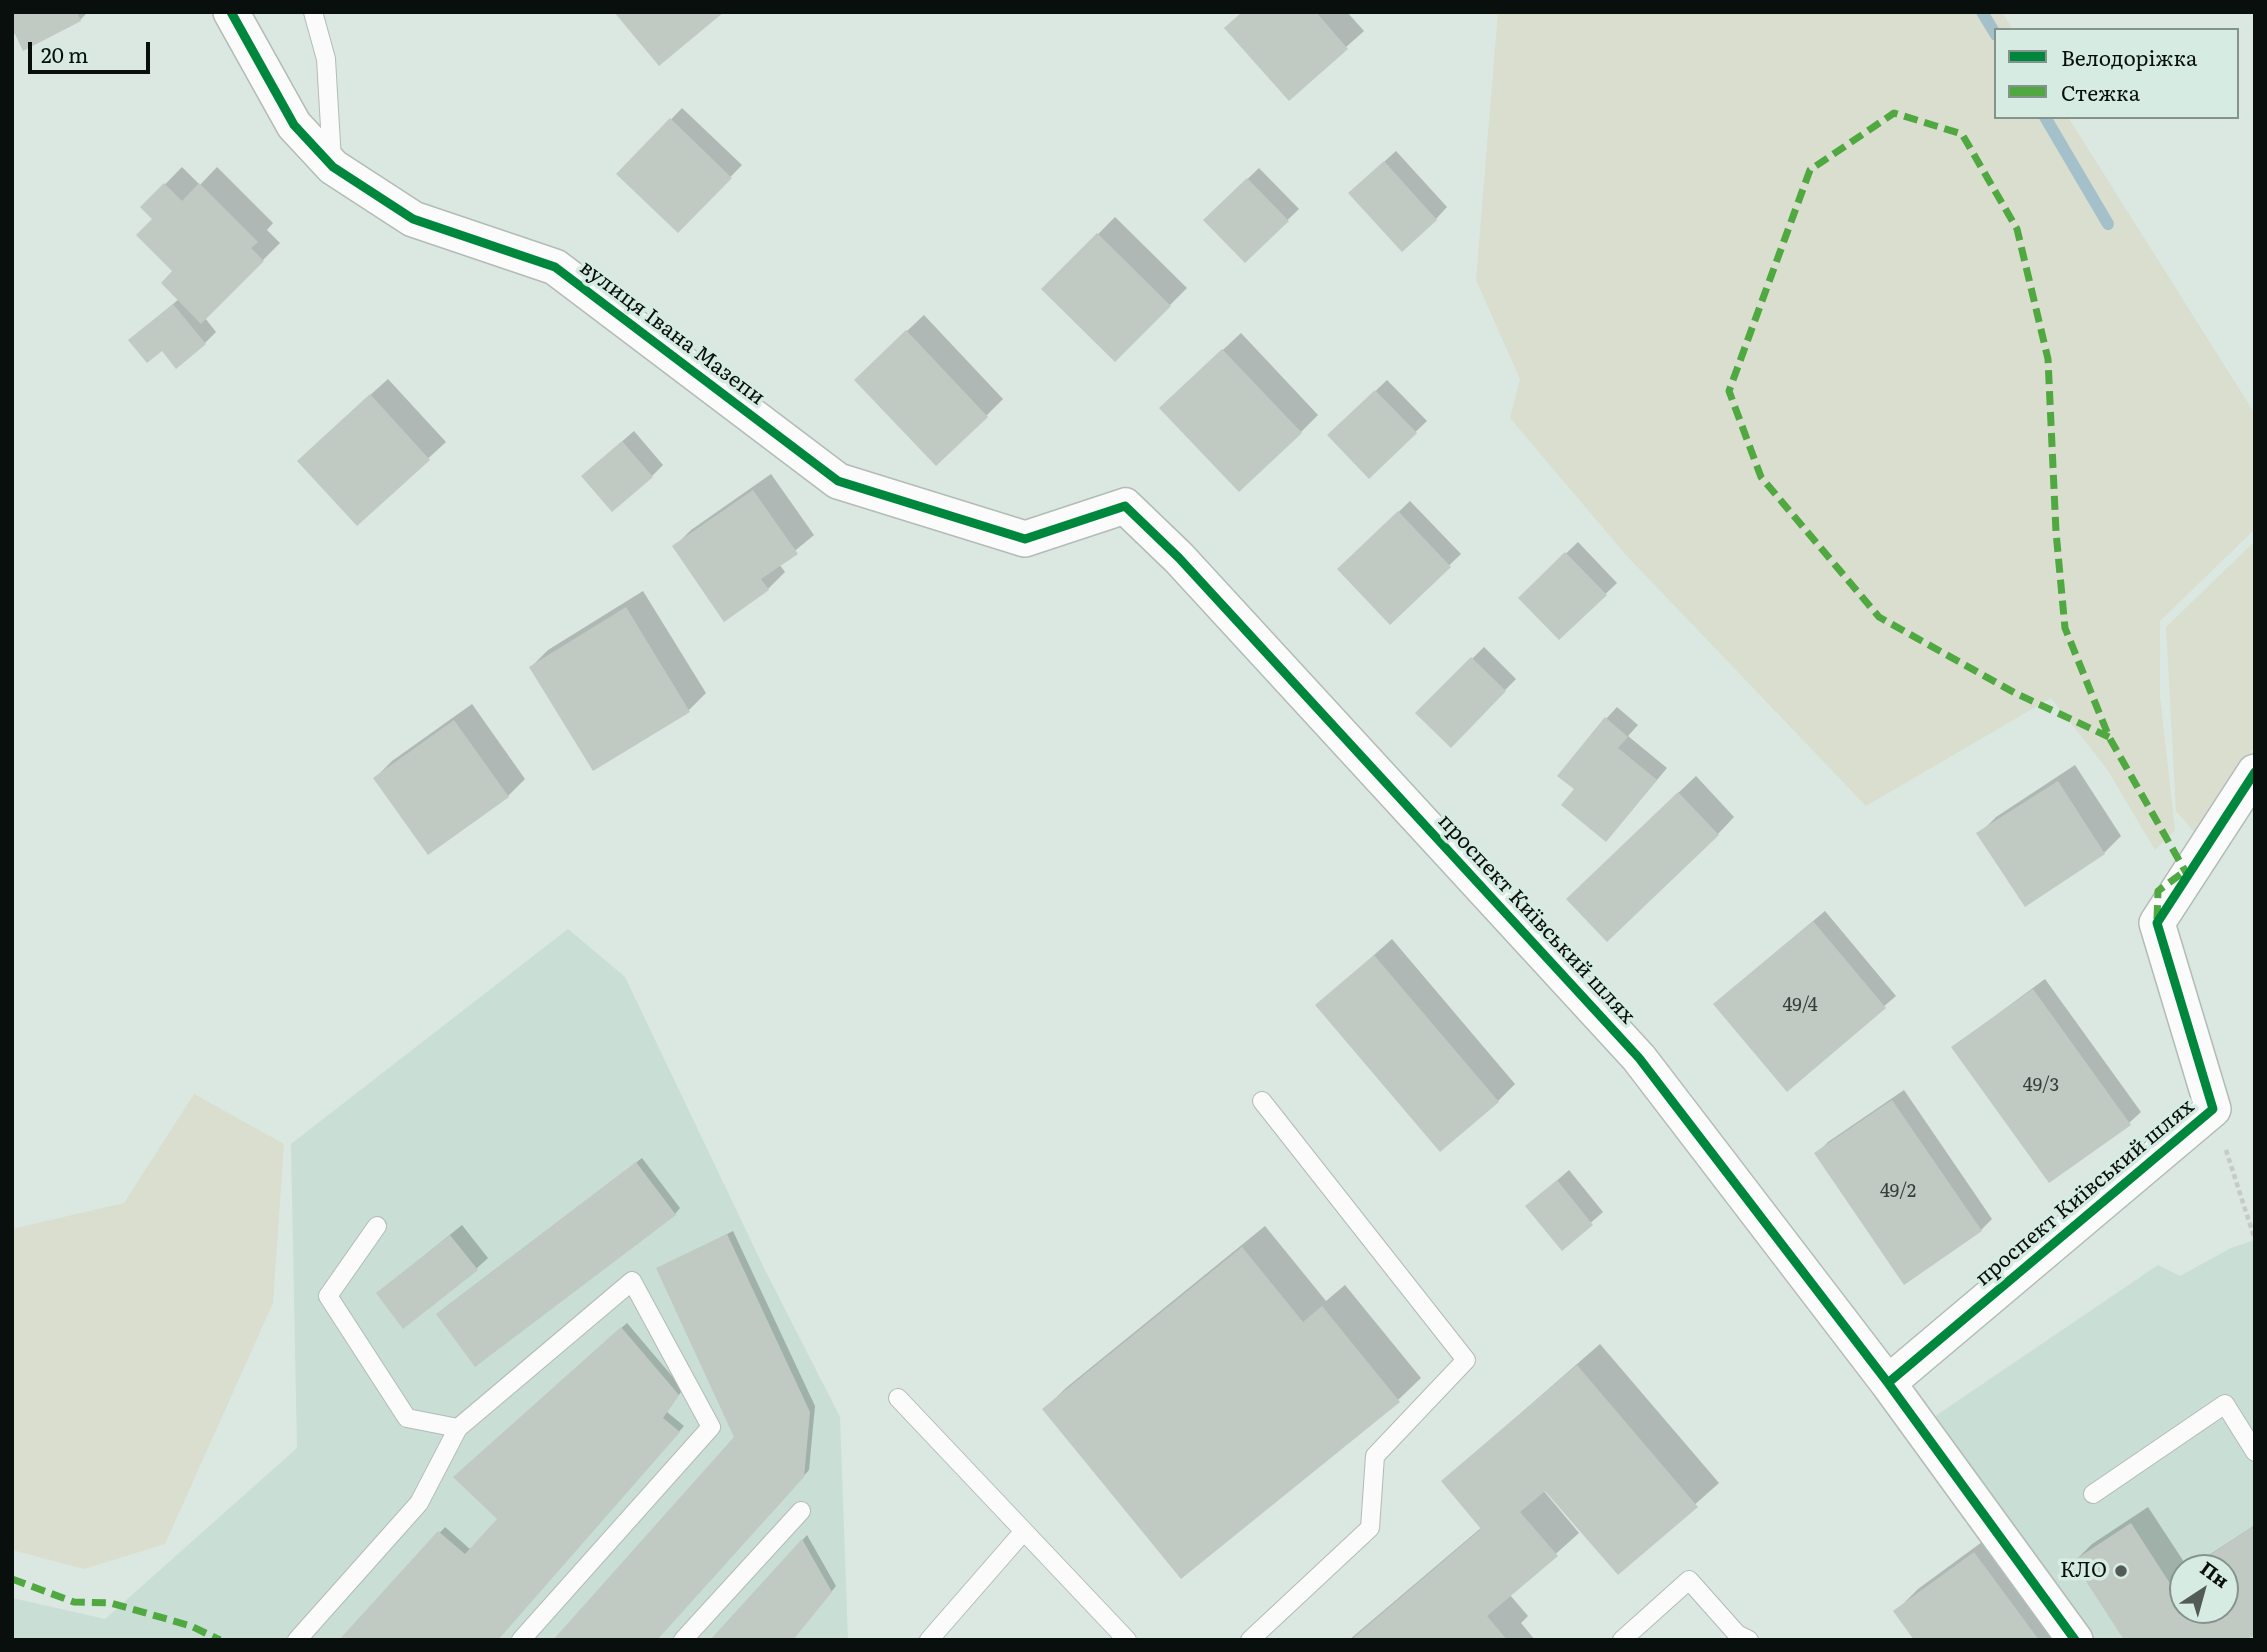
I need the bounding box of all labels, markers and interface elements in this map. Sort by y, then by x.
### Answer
scale bar [32,28,154,72]
legend [1994,28,2239,119]
text: 20 m [41,38,88,69]
text: Велодоріжка [2061,41,2197,72]
text: Стежка [2061,76,2140,107]
street label: вулиця Івана Мазепи [575,255,769,411]
street label: проспект Київський шлях [1432,809,1640,1029]
house number: 49/4 [1782,995,1818,1017]
house number: 49/3 [2023,1075,2059,1097]
street label: проспект Київський шлях [1971,1094,2199,1292]
house number: 49/2 [1880,1181,1916,1203]
north arrow [2169,1554,2239,1624]
text: Пн [2195,1554,2235,1594]
place label: КЛО [2060,1558,2107,1584]
marker: КЛО [2113,1563,2129,1579]

